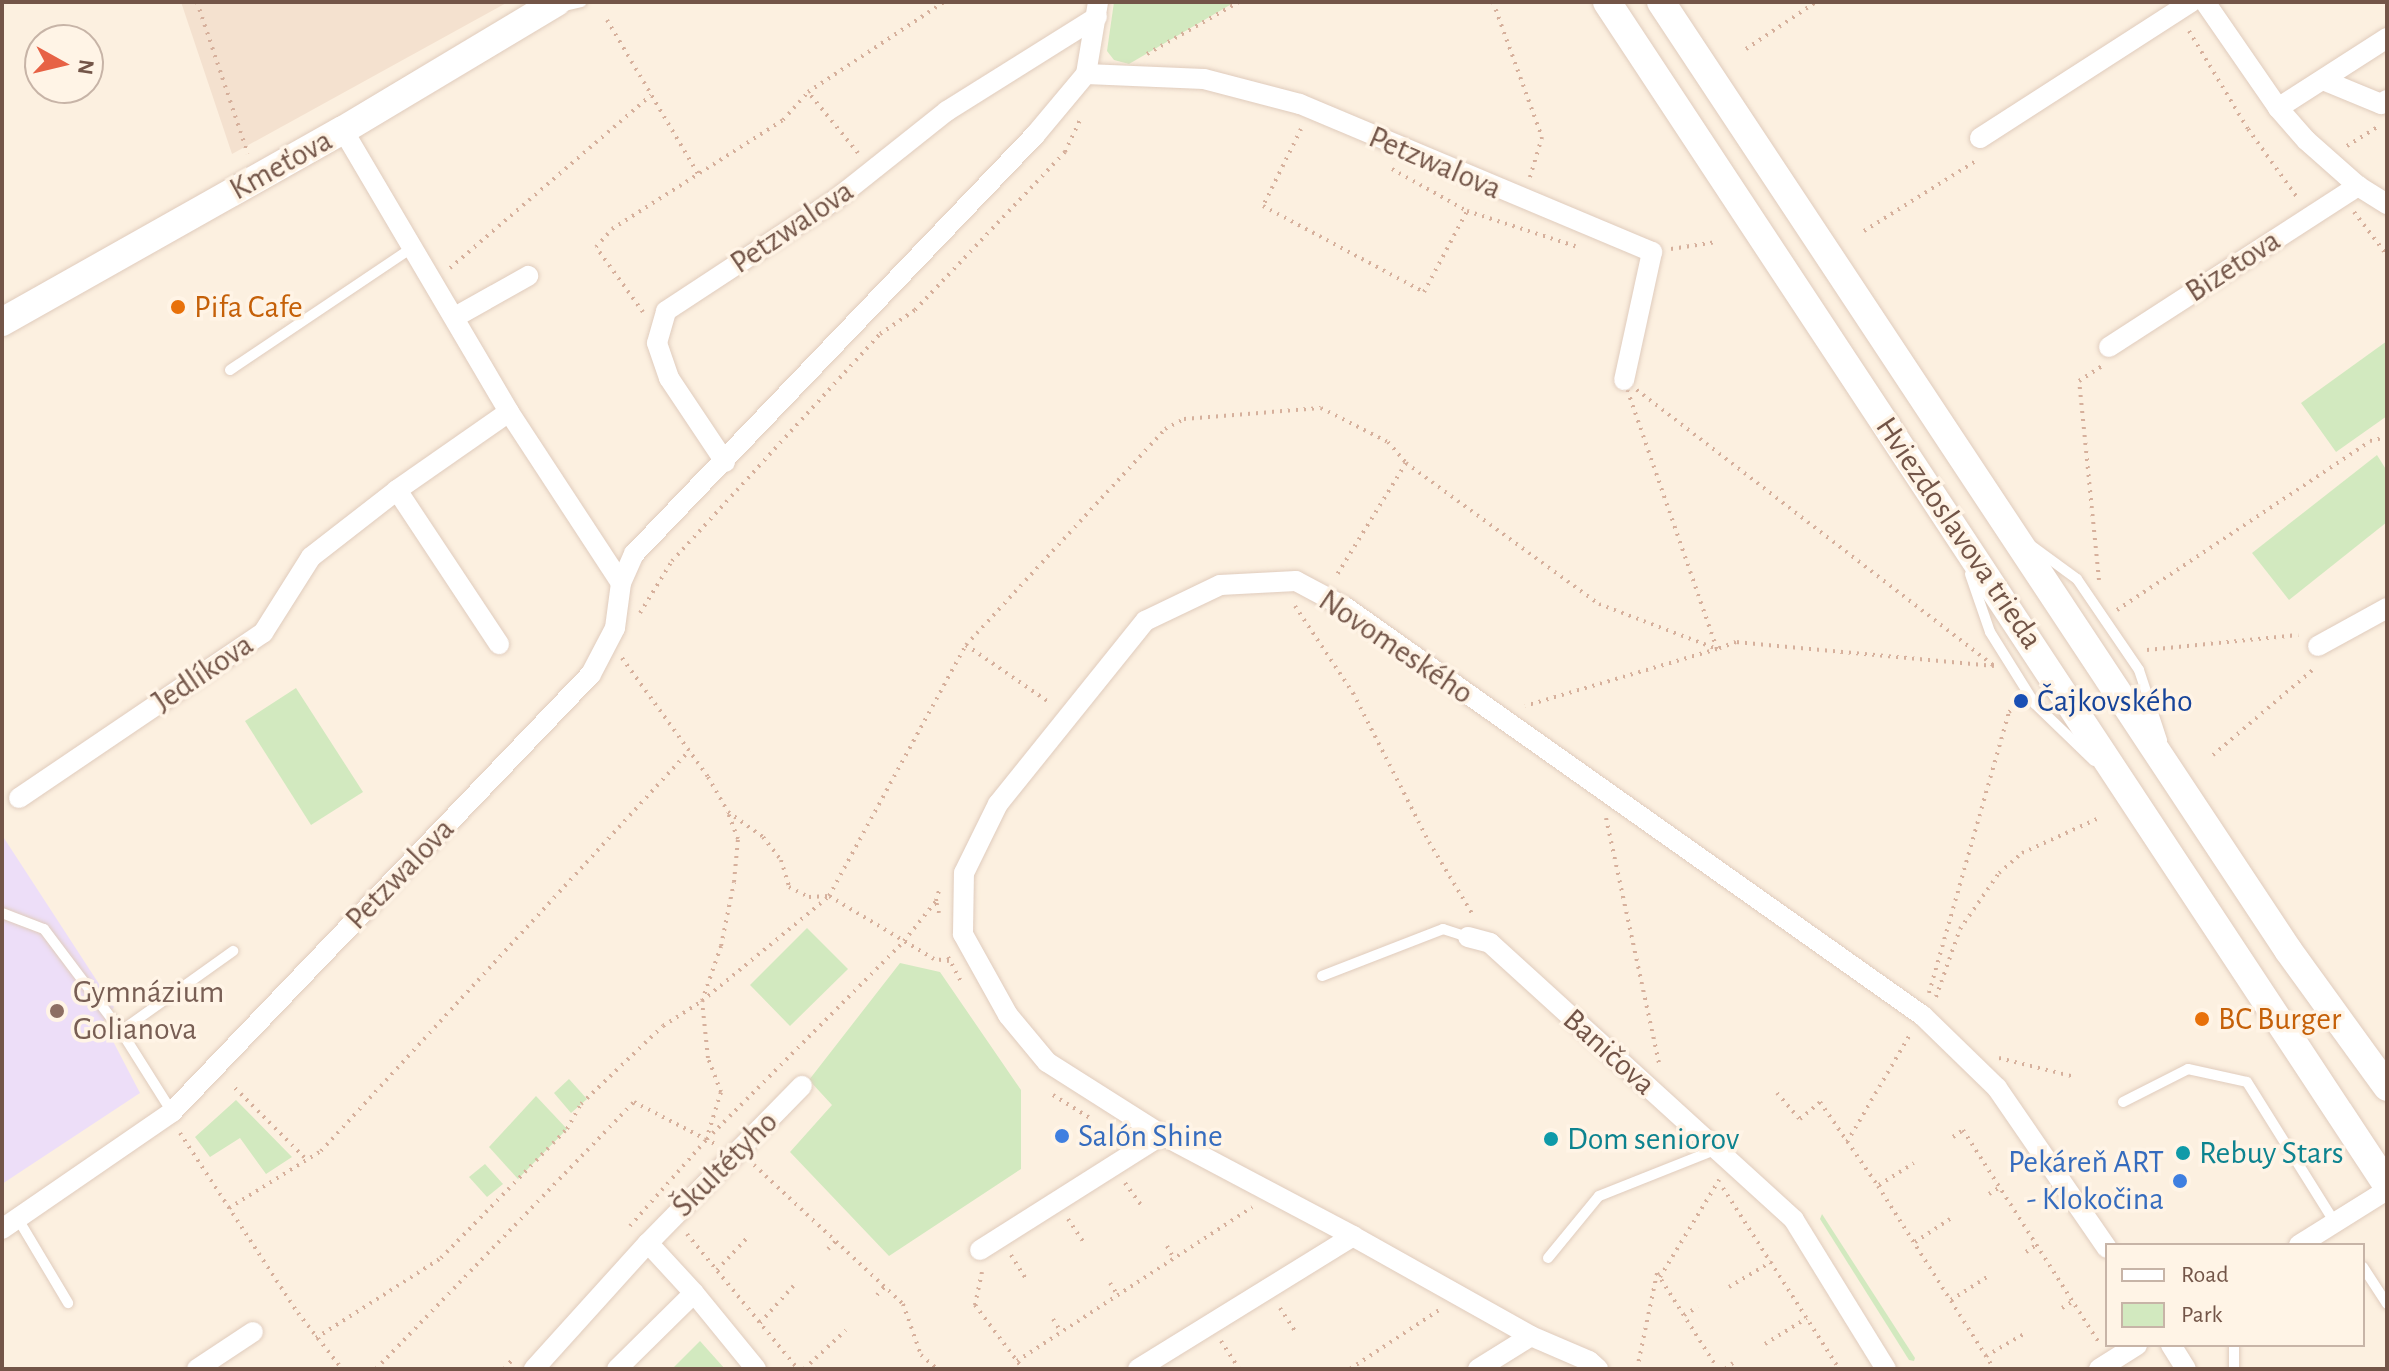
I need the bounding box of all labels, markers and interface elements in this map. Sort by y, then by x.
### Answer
north arrow [24,24,104,104]
text: N [74,58,98,76]
street label: Petzwalova [1363,118,1507,208]
street label: Kmeťova [223,121,339,209]
street label: Petzwalova [723,172,861,282]
street label: Bizetova [2178,221,2288,311]
place label: Pifa Cafe [194,288,303,326]
marker: Pifa Cafe [169,298,187,316]
street label: Hviezdoslavova trieda [1867,410,2051,656]
street label: Novomeského [1311,581,1481,713]
street label: Jedlíkova [145,625,261,721]
place label: Čajkovského [2037,682,2193,720]
marker: Čajkovského [2012,692,2030,710]
street label: Petzwalova [337,810,463,938]
place label: Gymnázium Golianova [73,974,224,1049]
street label: Baničova [1555,1000,1663,1104]
place label: BC Burger [2218,1000,2341,1038]
marker: Gymnázium Golianova [48,1002,66,1020]
marker: BC Burger [2193,1010,2211,1028]
street label: Škultétyho [664,1103,786,1225]
place label: Salón Shine [1078,1117,1223,1155]
place label: Dom seniorov [1567,1120,1739,1158]
marker: Salón Shine [1053,1127,1071,1145]
marker: Dom seniorov [1542,1130,1560,1148]
place label: Rebuy Stars [2199,1134,2344,1172]
place label: Pekáreň ART - Klokočina [2008,1144,2164,1219]
marker: Rebuy Stars [2174,1144,2192,1162]
marker: Pekáreň ART - Klokočina [2171,1172,2189,1190]
legend [2105,1243,2365,1347]
text: Road [2181,1263,2229,1287]
text: Park [2181,1303,2222,1327]

